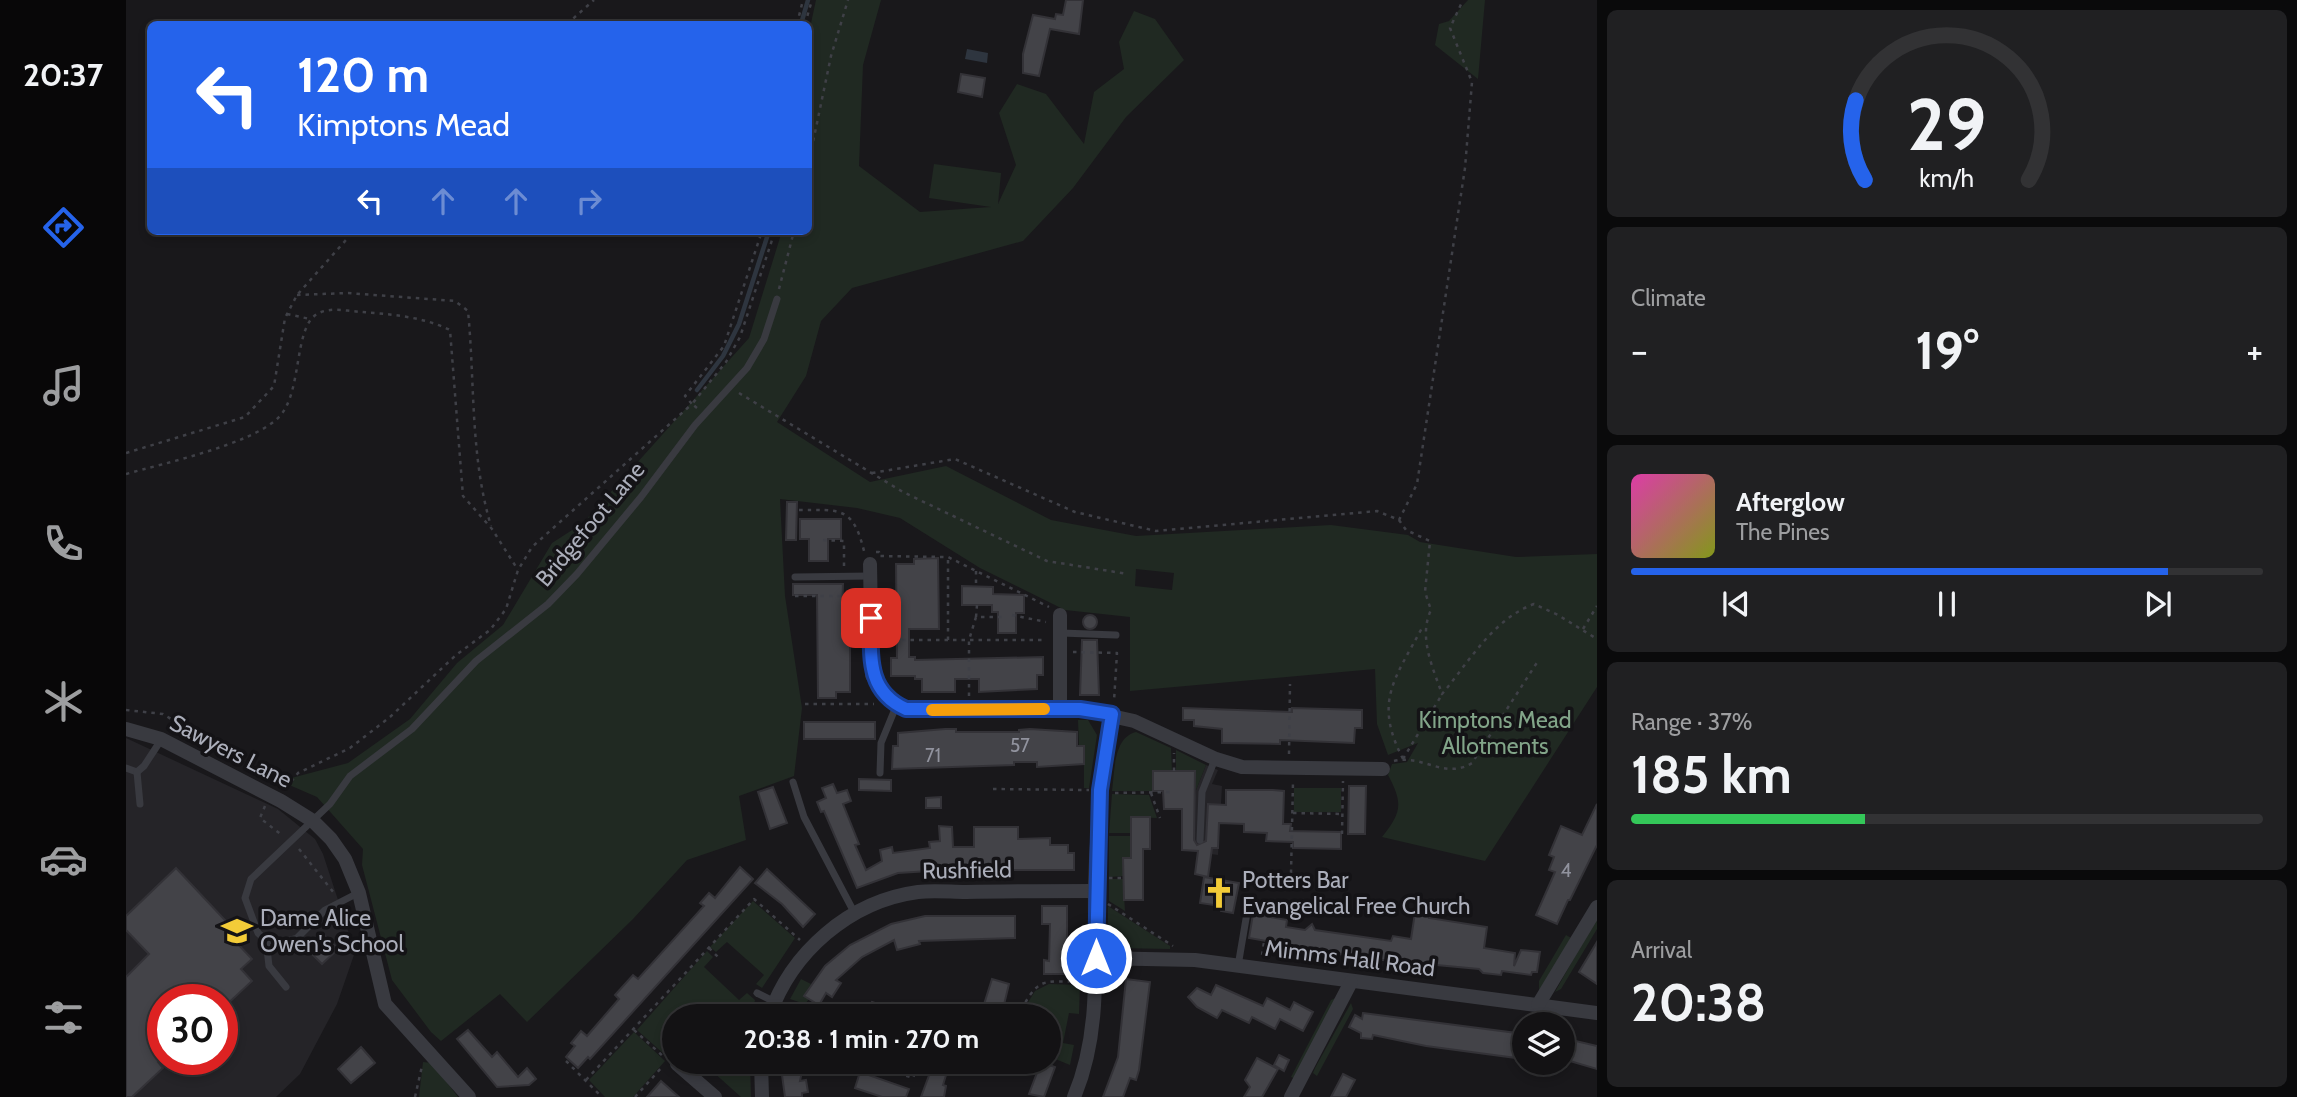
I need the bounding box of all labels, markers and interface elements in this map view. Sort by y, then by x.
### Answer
text: 120 m [297,45,429,104]
icon: left [182,49,273,140]
text: 20:37 [23,55,103,94]
text: 29 [1907,80,1987,168]
text: Kimptons Mead [297,105,510,144]
text: km/h [1920,163,1974,193]
icon: left [351,182,389,220]
icon: ahead [424,182,462,220]
icon: ahead [497,182,535,220]
icon: right [570,182,608,220]
icon: directions [39,203,88,252]
text: Climate [1631,284,1706,312]
text: 19° [1915,319,1979,382]
text: − [1631,327,1648,374]
text: + [2246,327,2263,374]
icon: music [39,361,88,410]
street label: Bridgefoot Lane [530,456,650,592]
text: Afterglow [1736,486,1845,518]
text: The Pines [1736,518,1830,546]
icon: phone [39,519,88,568]
icon: previous [1717,585,1755,623]
icon: pause [1928,585,1966,623]
icon: next [2139,585,2177,623]
pin [841,588,901,648]
icon: arrive [852,599,890,637]
icon: climate [39,677,88,726]
park label: Kimptons Mead Allotments [1418,706,1572,760]
street label: Sawyers Lane [165,708,297,794]
text: Range · 37% [1631,708,1752,736]
house number: 57 [1010,734,1030,757]
text: 185 km [1631,743,1792,806]
house number: 71 [925,744,941,767]
icon: car [39,835,88,884]
street label: Rushfield [922,855,1012,885]
house number: 4 [1561,859,1572,882]
place label: Potters Bar Evangelical Free Church [1242,866,1470,920]
church icon: Potters Bar Evangelical Free Church [1202,876,1236,910]
place label: Dame Alice Owen's School [260,904,405,958]
school or university icon: Dame Alice Owen's School [220,914,254,948]
position arrow [1059,921,1133,995]
street label: Mimms Hall Road [1263,934,1437,982]
text: Arrival [1631,936,1692,964]
text: 20:38 [1631,971,1766,1034]
speed limit sign: 30 [147,984,238,1075]
icon: filters [39,993,88,1042]
map controls [1512,1012,1575,1075]
button: layers [1512,1012,1575,1075]
text: 20:38 · 1 min · 270 m [744,1023,979,1055]

